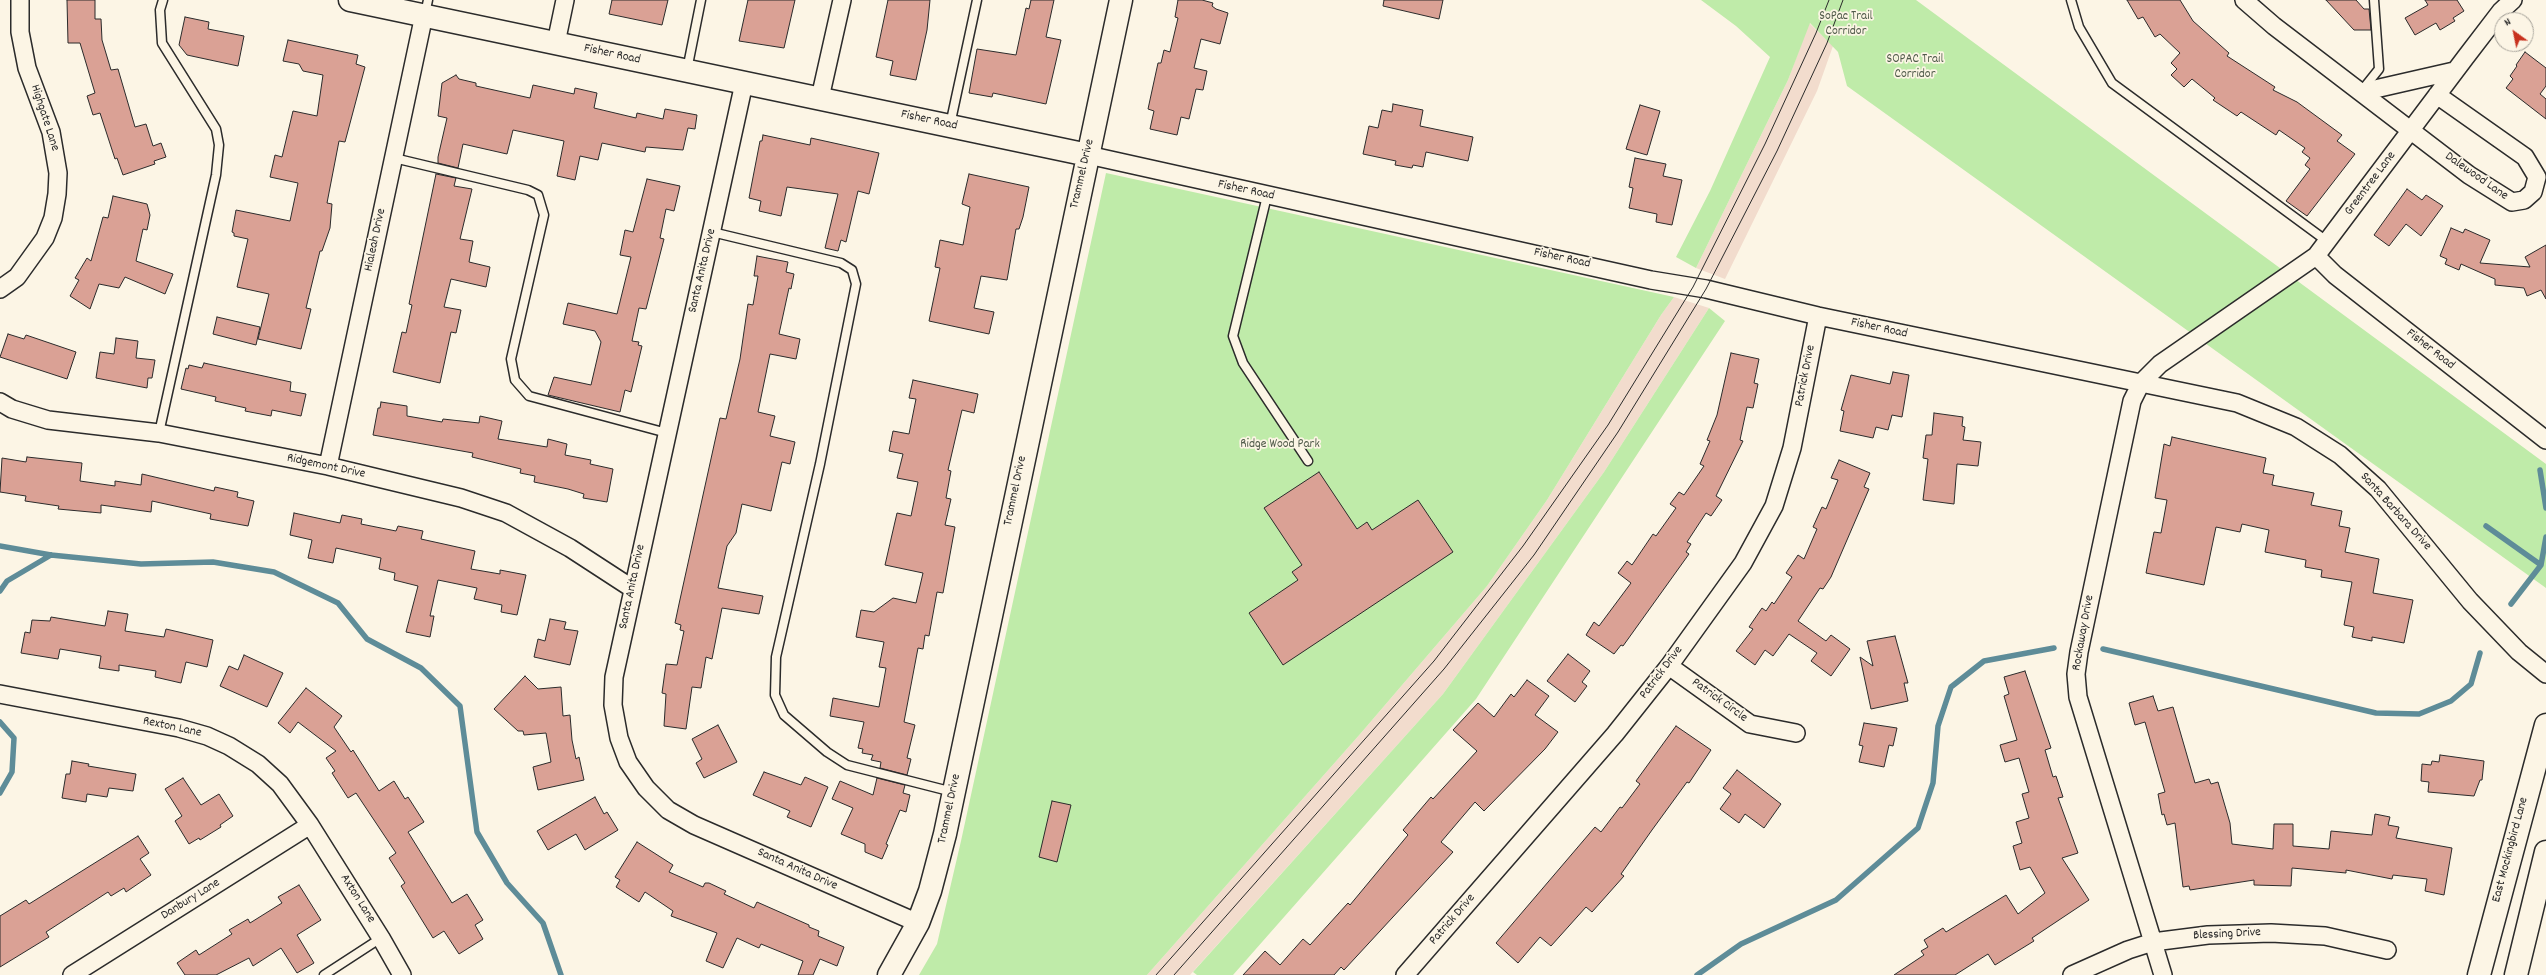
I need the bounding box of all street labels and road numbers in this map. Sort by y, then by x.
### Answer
street label: Fisher Road [582,41,642,69]
street label: Highgate Lane [26,83,62,153]
street label: Fisher Road [899,107,959,135]
street label: Trammel Drive [1067,138,1099,210]
street label: Greentree Lane [2342,149,2400,219]
street label: Dalewood Lane [2441,149,2511,205]
street label: Fisher Road [1216,177,1276,205]
street label: Hialeah Drive [362,207,390,273]
street label: Santa Anita Drive [686,227,720,315]
street label: Fisher Road [1532,245,1592,273]
street label: Fisher Road [1849,315,1909,343]
street label: Fisher Road [2403,326,2457,374]
street label: Patrick Drive [1792,344,1820,408]
street label: Ridgemont Drive [285,451,367,483]
street label: Trammel Drive [1001,455,1031,527]
street label: Santa Barbara Drive [2356,470,2434,554]
street label: Santa Anita Drive [616,543,650,631]
street label: Rockaway Drive [2070,594,2098,672]
street label: Patrick Drive [1637,643,1687,703]
street label: Patrick Circle [1688,676,1750,726]
street label: Rexton Lane [141,714,203,742]
street label: Trammel Drive [935,773,965,845]
street label: East Mockingbird Lane [2489,796,2533,904]
street label: Santa Anita Drive [754,845,840,895]
street label: Axton Lane [336,872,378,926]
street label: Danbury Lane [159,876,223,924]
street label: Patrick Drive [1427,891,1479,949]
street label: Blessing Drive [2193,925,2261,945]

